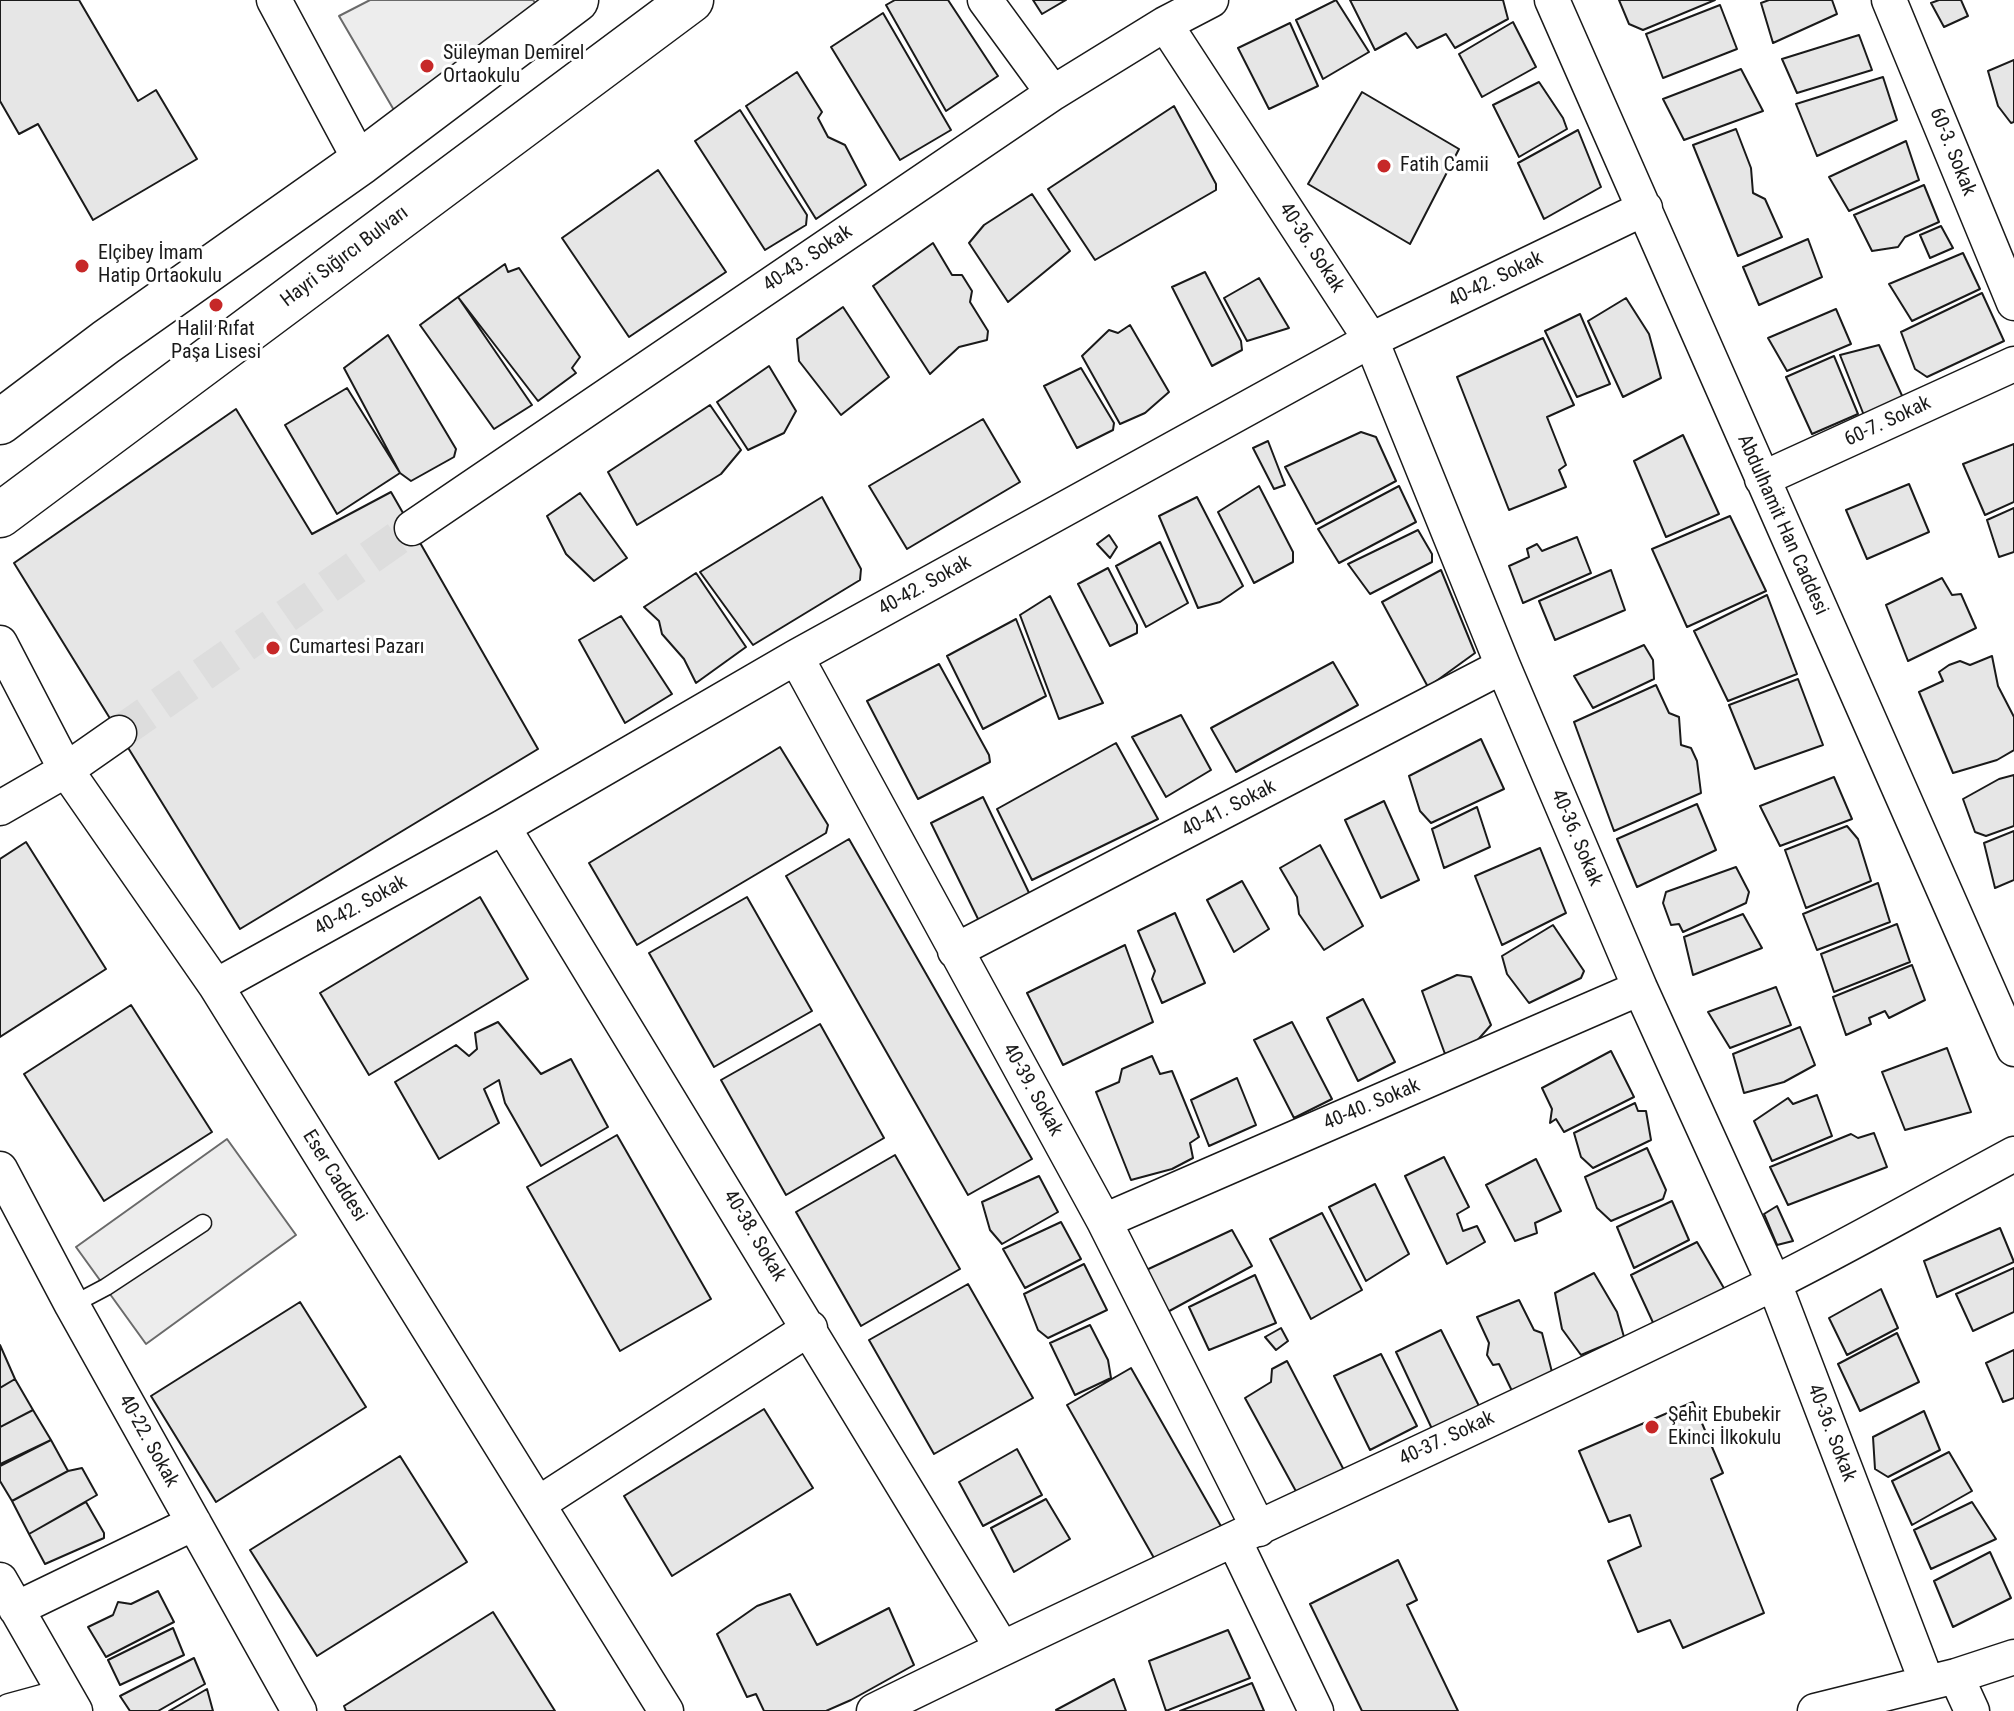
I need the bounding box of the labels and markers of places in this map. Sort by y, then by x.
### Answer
place label: Süleyman Demirel Ortaokulu [443,42,584,89]
marker: Süleyman Demirel Ortaokulu [418,57,436,75]
place label: Fatih Camii [1400,154,1489,178]
marker: Fatih Camii [1375,157,1393,175]
place label: Elçibey İmam Hatip Ortaokulu [98,242,222,289]
marker: Elçibey İmam Hatip Ortaokulu [73,257,91,275]
marker: Halil Rıfat Paşa Lisesi [207,296,225,314]
place label: Halil Rıfat Paşa Lisesi [171,318,261,365]
place label: Cumartesi Pazarı [289,636,425,660]
marker: Cumartesi Pazarı [264,639,282,657]
place label: Şehit Ebubekir Ekinci İlkokulu [1668,1404,1781,1451]
marker: Şehit Ebubekir Ekinci İlkokulu [1643,1418,1661,1436]

